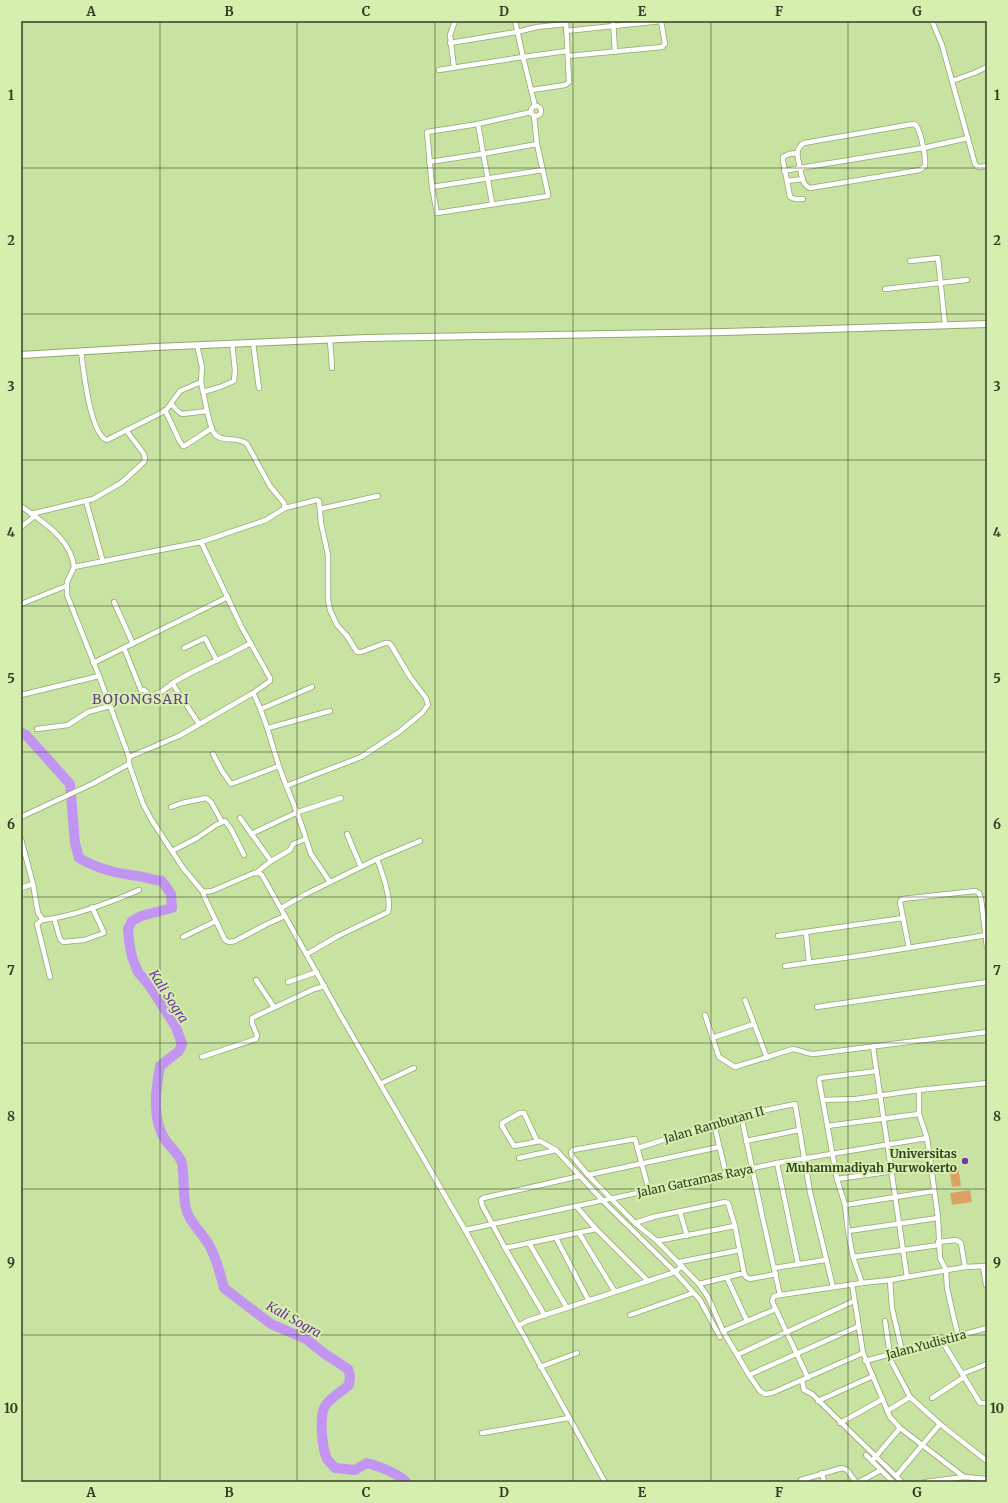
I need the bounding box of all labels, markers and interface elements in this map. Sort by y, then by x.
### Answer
text: A [85,3,96,20]
text: B [224,3,234,20]
text: C [362,3,371,20]
text: D [499,3,509,20]
text: E [638,3,647,20]
text: F [775,3,783,20]
text: G [912,3,922,20]
text: 1 [8,87,14,104]
text: 1 [994,87,1000,104]
text: 2 [7,232,15,249]
text: 2 [993,232,1001,249]
text: 3 [7,378,15,395]
text: 3 [993,378,1001,395]
text: 4 [7,524,16,541]
text: 4 [993,524,1002,541]
text: 5 [7,670,15,687]
text: 5 [993,670,1001,687]
district label: BOJONGSARI [92,690,190,708]
text: 6 [7,816,15,833]
text: 6 [993,816,1001,833]
text: 7 [7,962,15,979]
text: 7 [993,962,1001,979]
water label: Kali Sogra [145,966,192,1026]
street label: Jalan Rambutan II [661,1103,766,1146]
text: 8 [7,1108,15,1125]
text: 8 [993,1108,1001,1125]
place label: Universitas Muhammadiyah Purwokerto [786,1146,957,1175]
marker: Universitas Muhammadiyah Purwokerto [960,1156,970,1166]
street label: Jalan Gatramas Raya [635,1161,755,1200]
text: 9 [7,1254,15,1271]
text: 9 [993,1254,1001,1271]
water label: Kali Sogra [262,1297,324,1341]
street label: Jalan.Yudistira [883,1326,968,1363]
text: 10 [4,1400,18,1417]
text: 10 [990,1400,1004,1417]
text: A [85,1484,96,1501]
text: B [224,1484,234,1501]
text: C [362,1484,371,1501]
text: D [499,1484,509,1501]
text: E [638,1484,647,1501]
text: F [775,1484,783,1501]
text: G [912,1484,922,1501]

